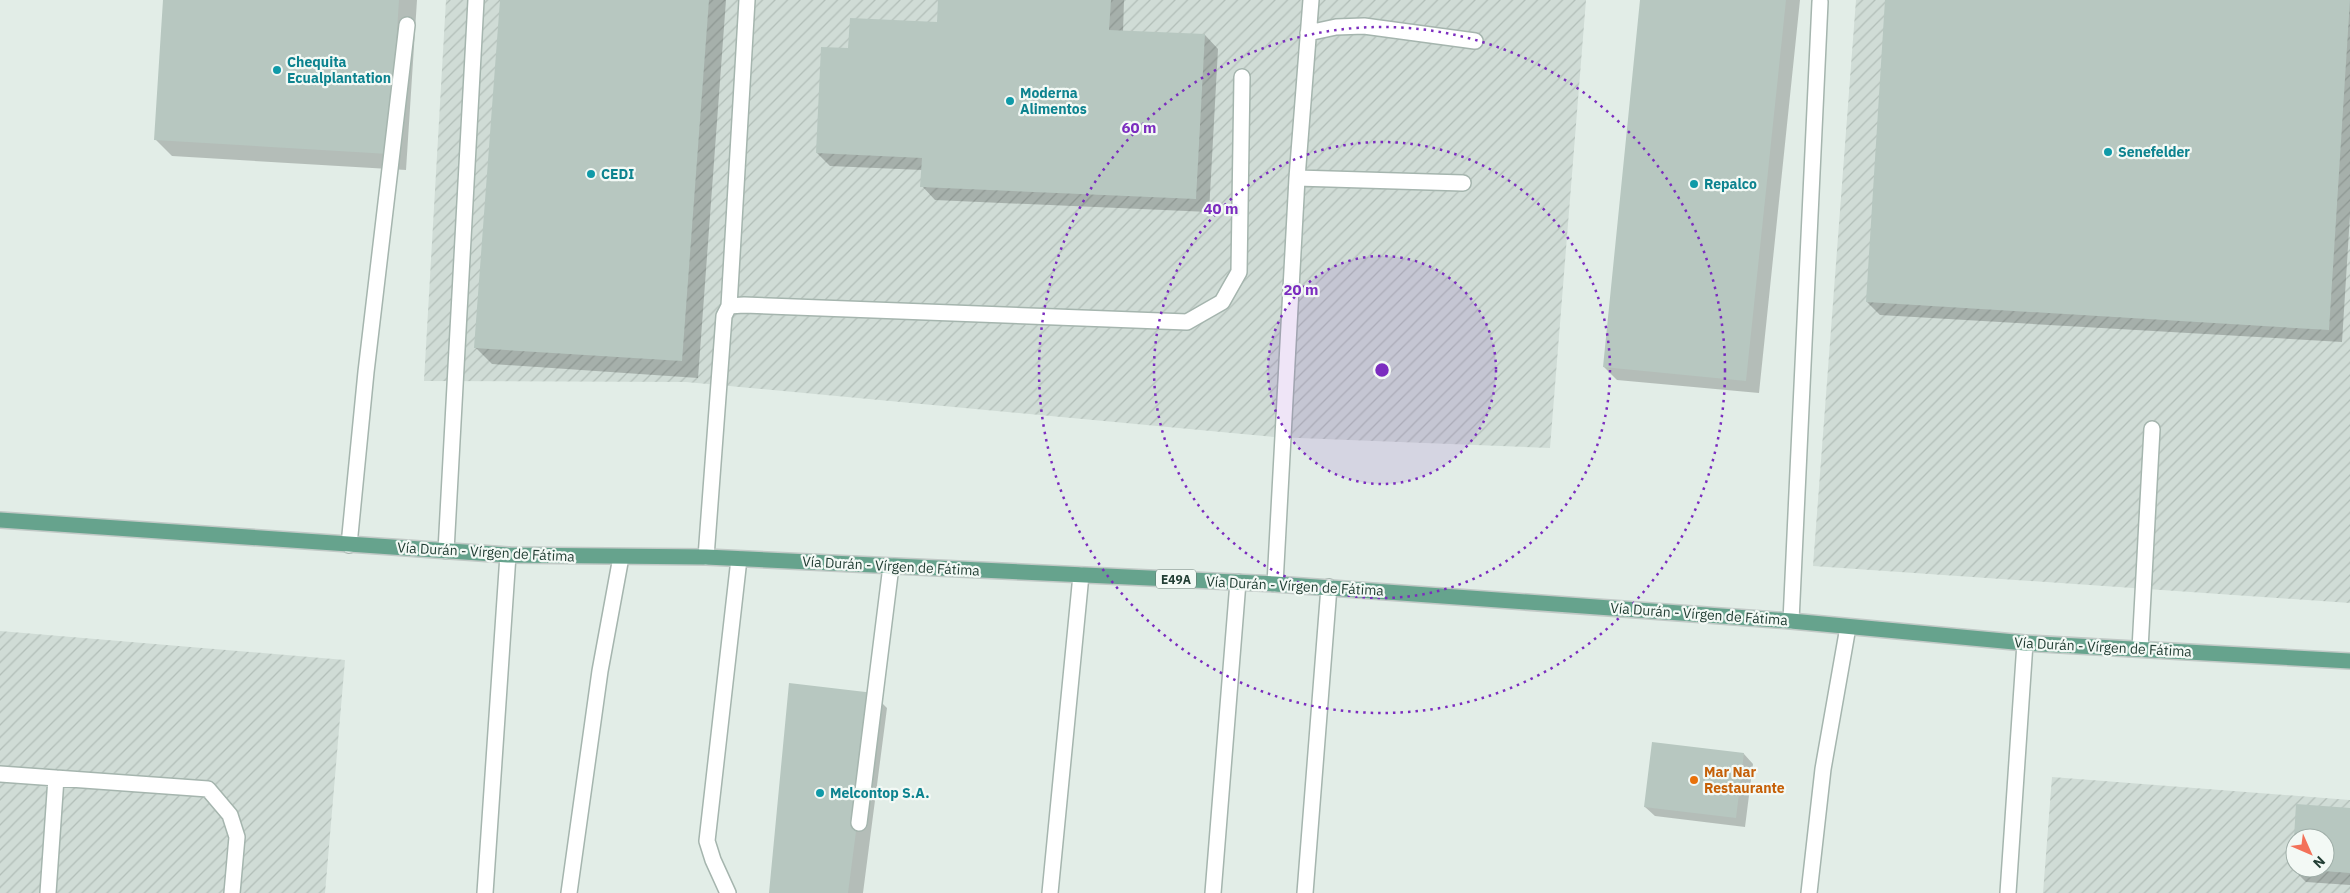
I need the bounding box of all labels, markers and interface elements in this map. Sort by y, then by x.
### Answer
place label: Chequita Ecualplantation [287,53,391,87]
marker: Chequita Ecualplantation [271,64,283,76]
place label: Moderna Alimentos [1020,84,1087,118]
marker: Moderna Alimentos [1004,95,1016,107]
text: 60 m [1122,118,1156,137]
place label: Senefelder [2118,143,2190,161]
marker: Senefelder [2102,146,2114,158]
place label: CEDI [601,165,634,183]
marker: CEDI [585,168,597,180]
place label: Repalco [1704,175,1757,193]
marker: Repalco [1688,178,1700,190]
text: 40 m [1204,199,1238,218]
text: 20 m [1284,280,1318,299]
centre of rings [1373,361,1391,379]
street label: Vía Durán - Vírgen de Fátima [397,538,576,566]
street label: Vía Durán - Vírgen de Fátima [802,552,981,580]
road number: E49A [1156,570,1196,588]
street label: Vía Durán - Vírgen de Fátima [1206,572,1385,600]
street label: Vía Durán - Vírgen de Fátima [1610,599,1789,629]
street label: Vía Durán - Vírgen de Fátima [2014,633,2193,661]
place label: Mar Nar Restaurante [1704,763,1785,797]
marker: Mar Nar Restaurante [1688,774,1700,786]
place label: Melcontop S.A. [830,784,930,802]
marker: Melcontop S.A. [814,787,826,799]
north arrow [2285,828,2335,878]
text: N [2309,852,2329,872]

